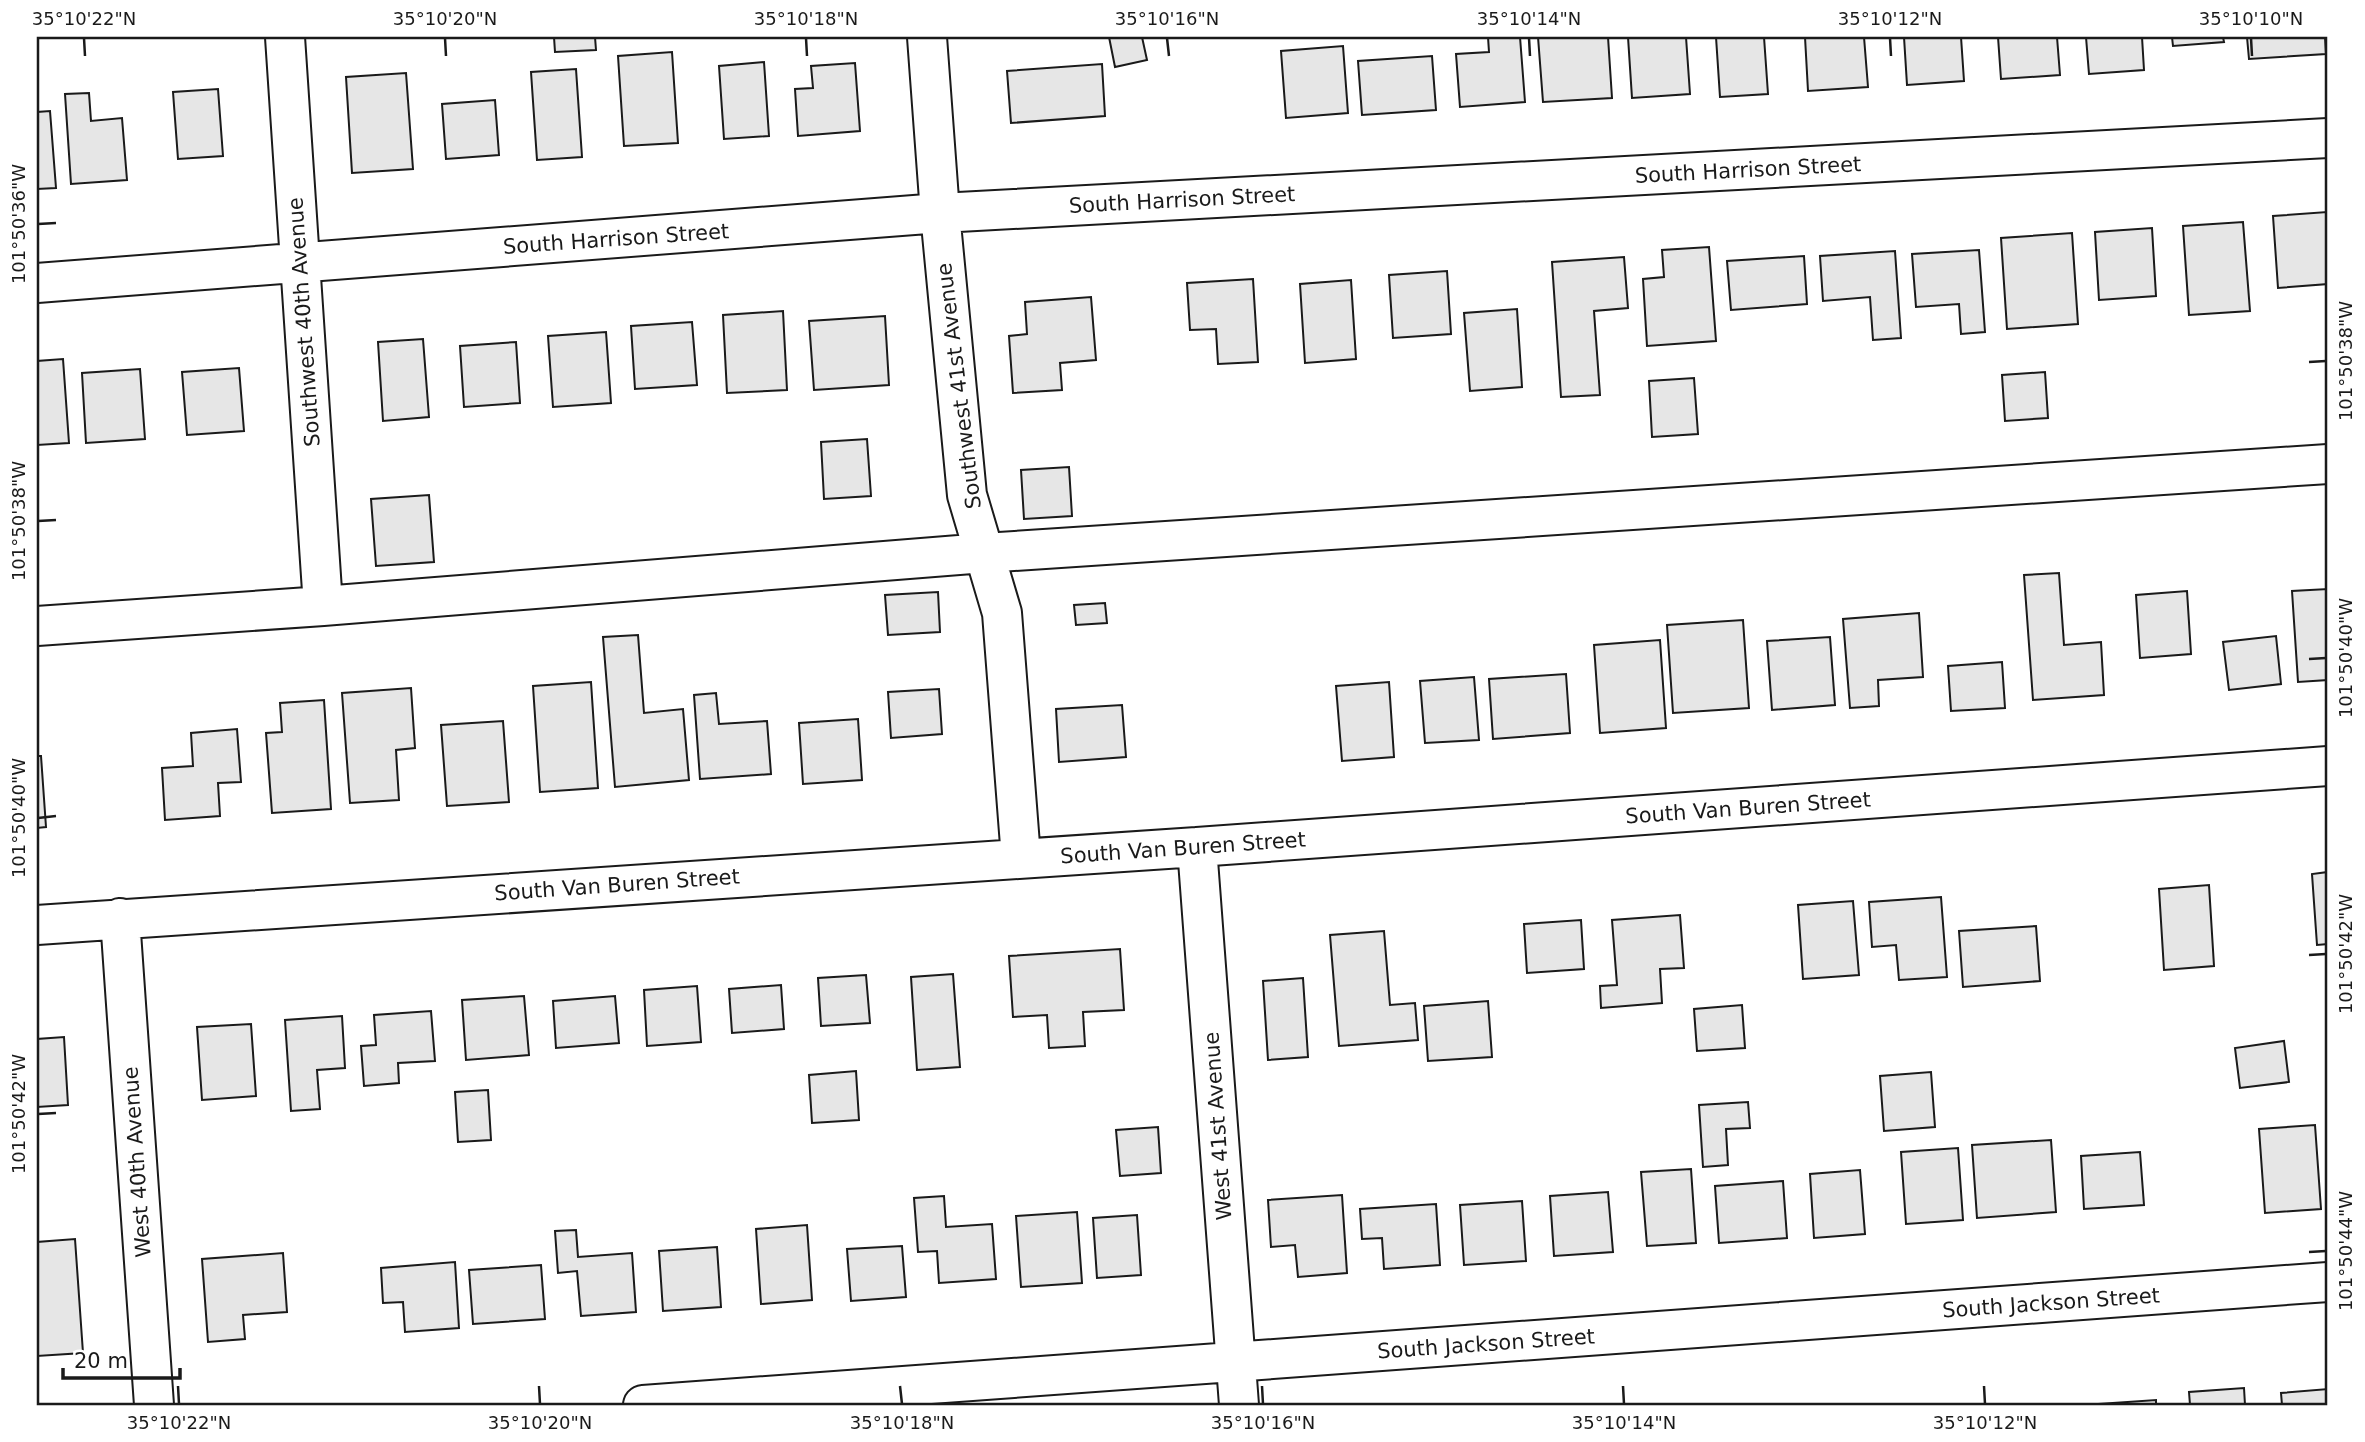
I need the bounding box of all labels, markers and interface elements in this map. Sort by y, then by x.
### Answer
text: 35°10'22"N [32,8,136,29]
text: 35°10'20"N [393,8,497,29]
text: 35°10'18"N [754,8,858,29]
text: 35°10'16"N [1115,8,1219,29]
text: 35°10'14"N [1477,8,1581,29]
text: 35°10'12"N [1838,8,1942,29]
text: 35°10'10"N [2199,8,2303,29]
street label: South Harrison Street [1634,152,1862,188]
text: 101°50'36"W [8,164,29,284]
street label: South Harrison Street [1068,182,1296,218]
street label: Southwest 40th Avenue [283,196,325,448]
street label: South Harrison Street [502,219,730,259]
street label: Southwest 41st Avenue [932,262,986,510]
text: 101°50'38"W [2335,301,2356,421]
text: 101°50'38"W [8,461,29,581]
text: 101°50'40"W [2335,598,2356,718]
text: 101°50'40"W [8,758,29,878]
street label: South Van Buren Street [1625,787,1871,829]
street label: South Van Buren Street [1060,827,1306,869]
street label: South Van Buren Street [494,864,740,906]
text: 101°50'42"W [2335,894,2356,1014]
street label: West 41st Avenue [1199,1031,1237,1221]
text: 101°50'42"W [8,1054,29,1174]
street label: West 40th Avenue [118,1066,156,1258]
text: 101°50'44"W [2335,1191,2356,1311]
street label: South Jackson Street [1941,1283,2161,1323]
street label: South Jackson Street [1376,1324,1596,1364]
scale bar [63,1337,180,1381]
text: 20 m [74,1349,128,1373]
text: 35°10'22"N [127,1412,231,1433]
text: 35°10'20"N [488,1412,592,1433]
text: 35°10'18"N [850,1412,954,1433]
text: 35°10'16"N [1211,1412,1315,1433]
text: 35°10'14"N [1572,1412,1676,1433]
text: 35°10'12"N [1933,1412,2037,1433]

